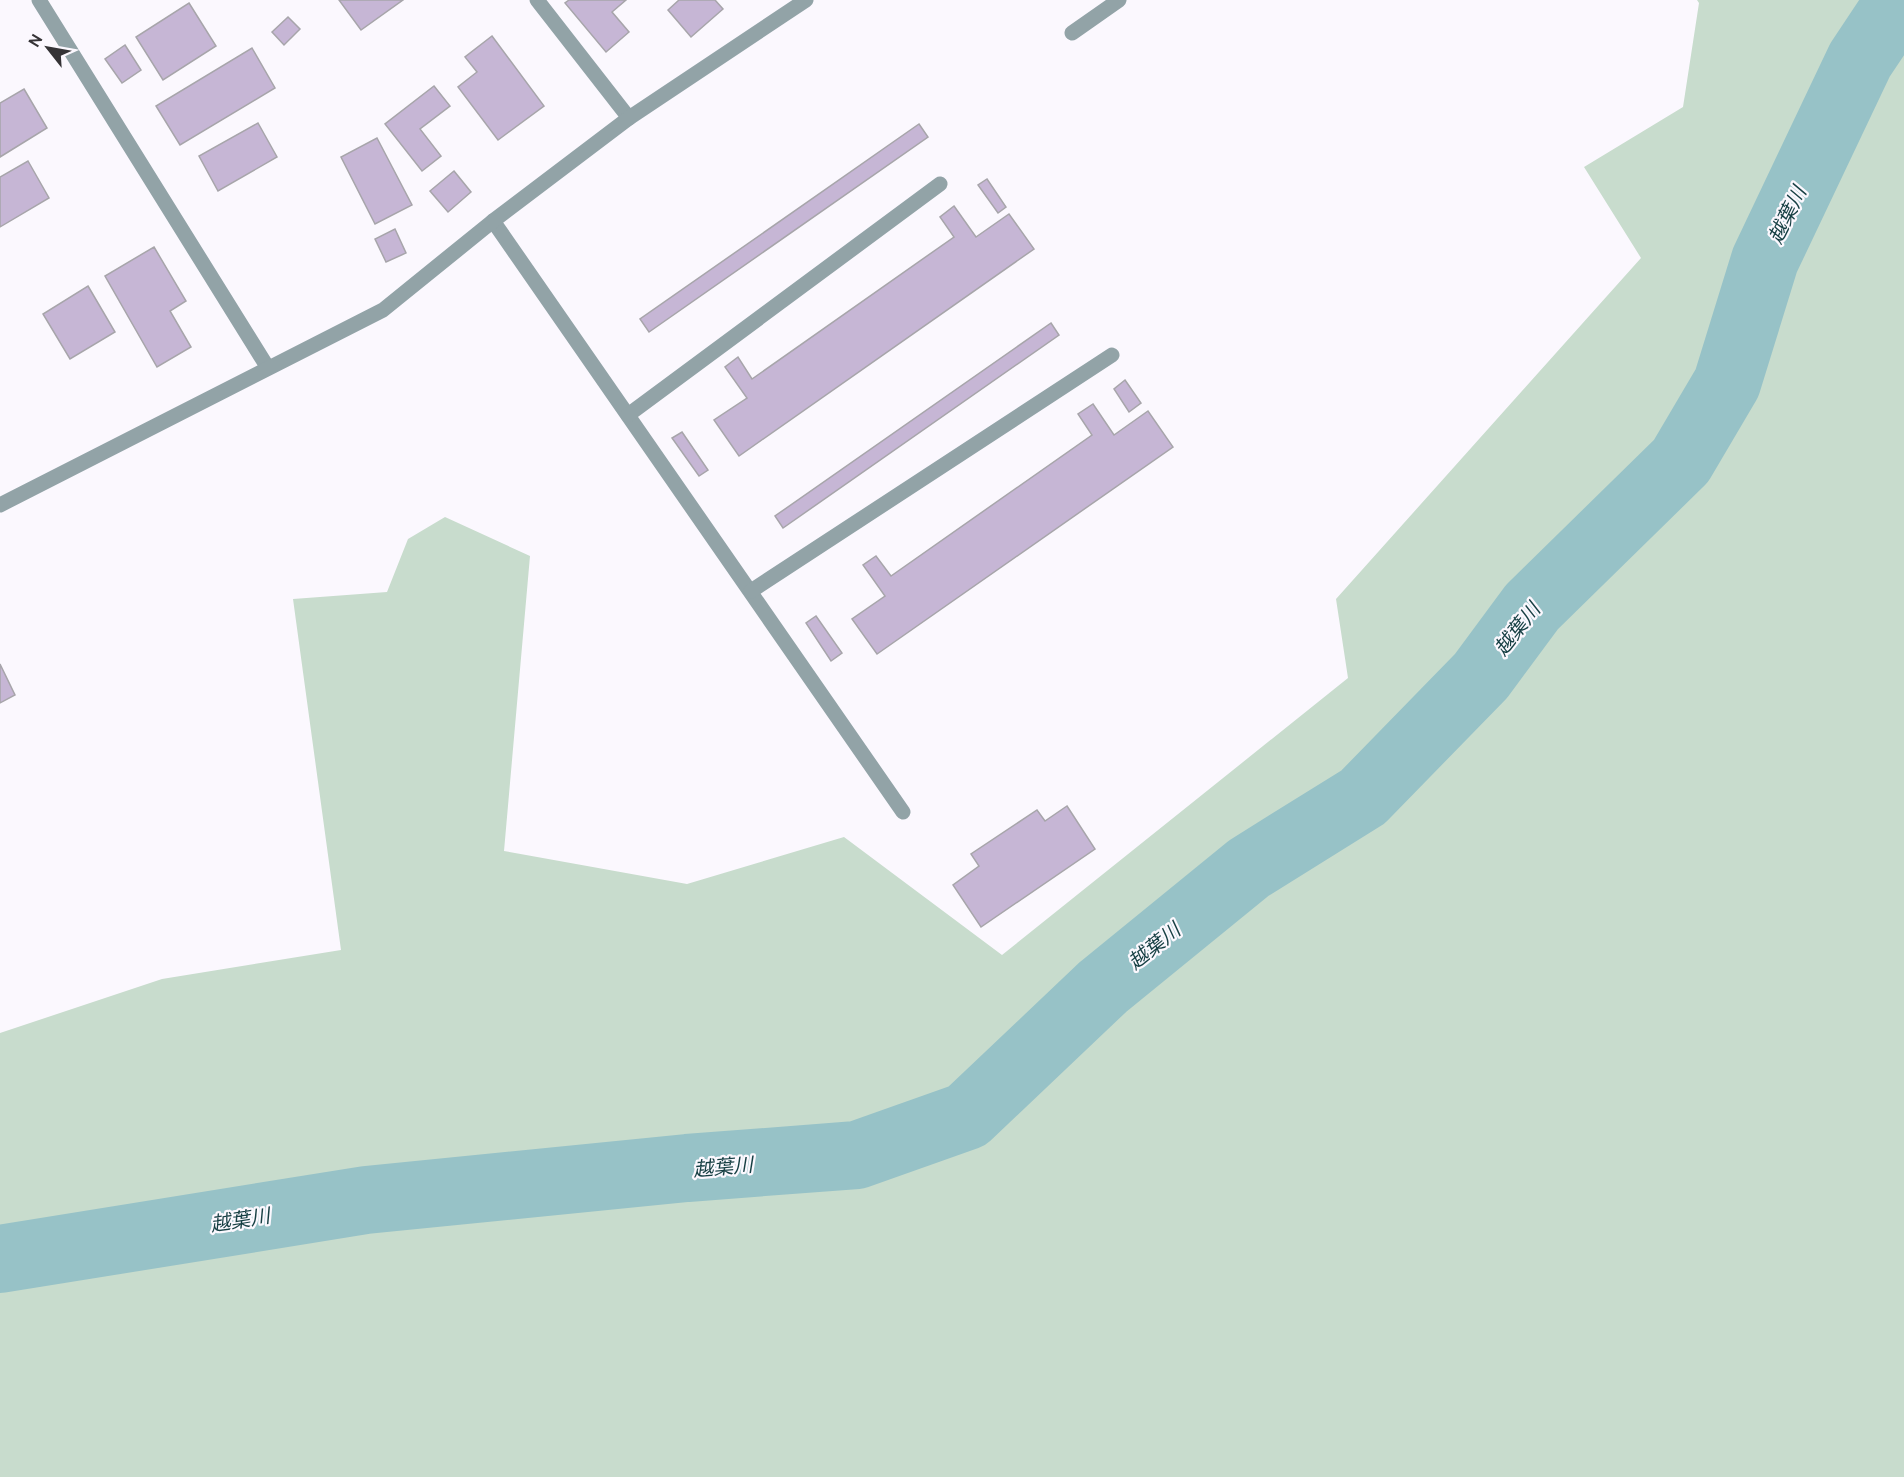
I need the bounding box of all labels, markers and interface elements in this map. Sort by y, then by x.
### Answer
north arrow [18,18,78,78]
text: N [25,31,47,50]
water label: 越葉川 [1763,181,1812,247]
water label: 越葉川 [1489,596,1546,660]
water label: 越葉川 [1123,917,1186,974]
water label: 越葉川 [692,1152,756,1182]
water label: 越葉川 [208,1203,273,1237]

